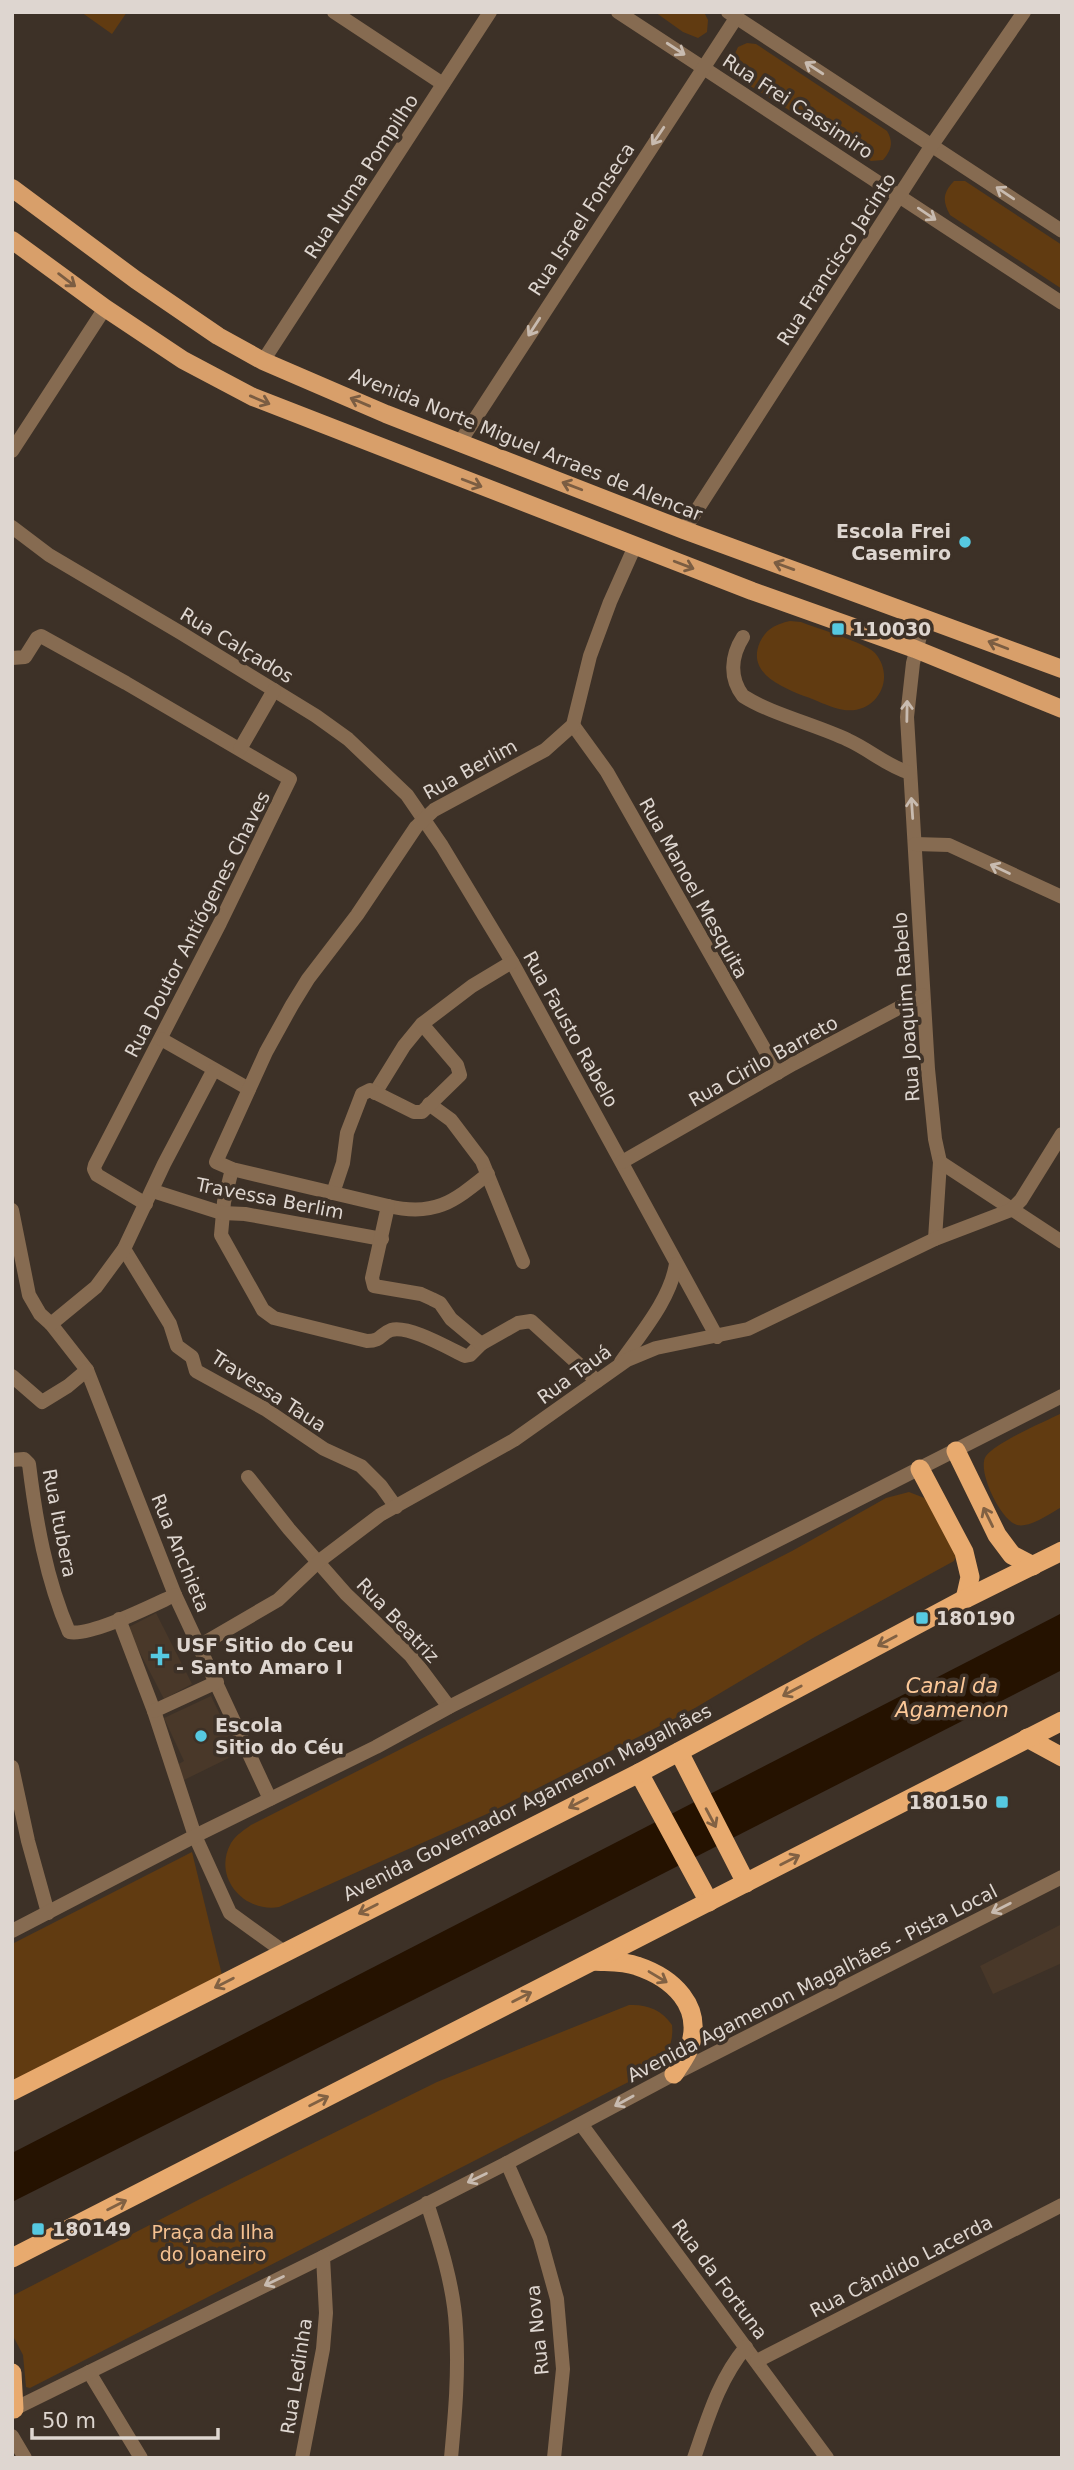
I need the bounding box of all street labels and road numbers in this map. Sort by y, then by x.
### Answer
street label: Rua Frei Cassimiro [719,49,877,163]
street label: Rua Numa Pompilho [300,90,422,262]
street label: Rua Israel Fonseca [523,139,639,299]
street label: Rua Francisco Jacinto [772,169,900,349]
street label: Avenida Norte Miguel Arraes de Alencar [346,363,706,525]
street label: Rua Calçados [177,603,297,687]
street label: Rua Berlim [419,734,521,804]
street label: Rua Doutor Antiógenes Chaves [120,787,274,1061]
street label: Rua Manoel Mesquita [635,794,753,982]
street label: Rua Joaquim Rabelo [888,911,924,1103]
street label: Rua Fausto Rabelo [519,947,623,1111]
street label: Rua Cirilo Barreto [685,1011,841,1111]
street label: Travessa Berlim [193,1173,346,1223]
street label: Rua Tauá [533,1340,615,1408]
street label: Travessa Taua [207,1345,331,1436]
street label: Rua Itubera [39,1467,81,1579]
street label: Rua Anchieta [147,1491,215,1615]
street label: Rua Beatriz [352,1573,444,1667]
street label: Avenida Governador Agamenon Magalhães [339,1699,715,1905]
street label: Avenida Agamenon Magalhães - Pista Local [623,1880,1001,2086]
street label: Rua Cândido Lacerda [806,2210,996,2322]
street label: Rua da Fortuna [668,2215,772,2343]
street label: Rua Nova [521,2284,553,2376]
street label: Rua Ledinha [276,2316,316,2436]

